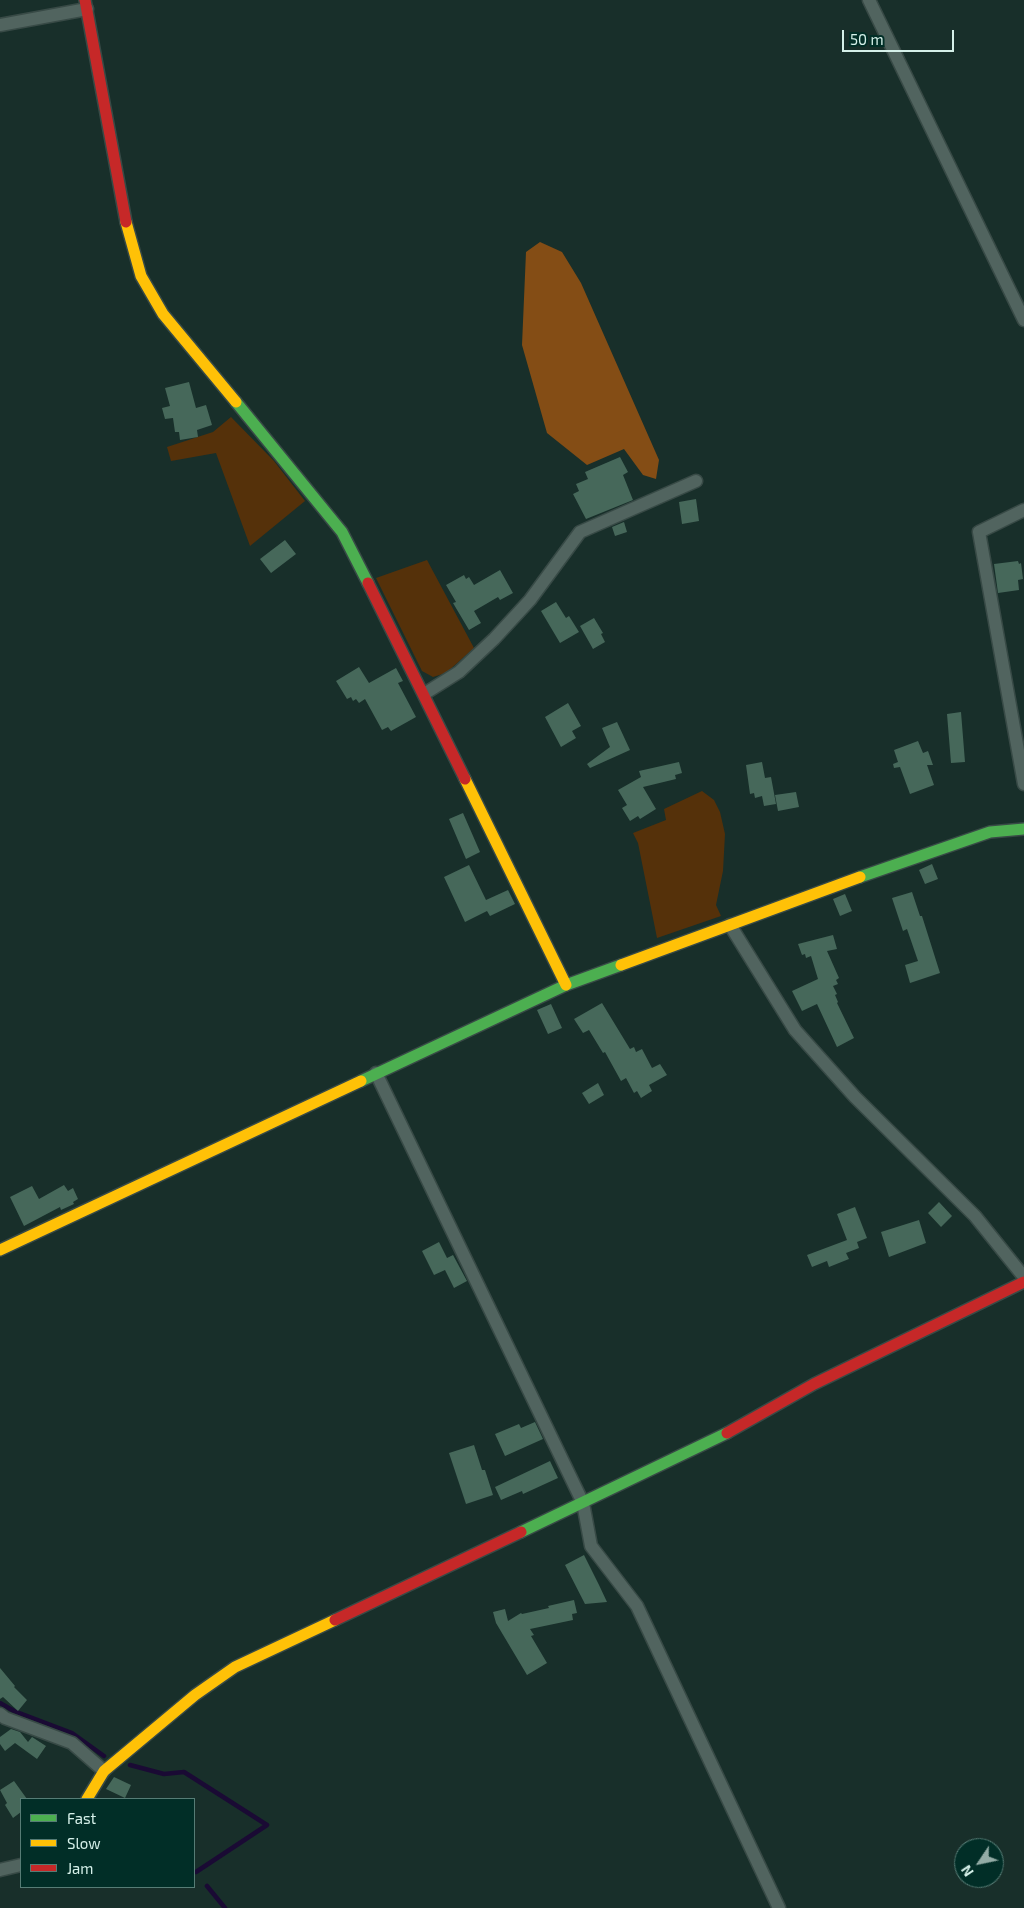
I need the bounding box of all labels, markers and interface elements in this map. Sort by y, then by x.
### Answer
scale bar [844,20,956,52]
text: 50 m [850,30,884,48]
legend [20,1798,195,1888]
text: Fast [67,1809,96,1827]
text: Slow [67,1834,101,1852]
north arrow [954,1838,1004,1888]
text: Jam [67,1859,93,1877]
text: N [957,1862,977,1880]

